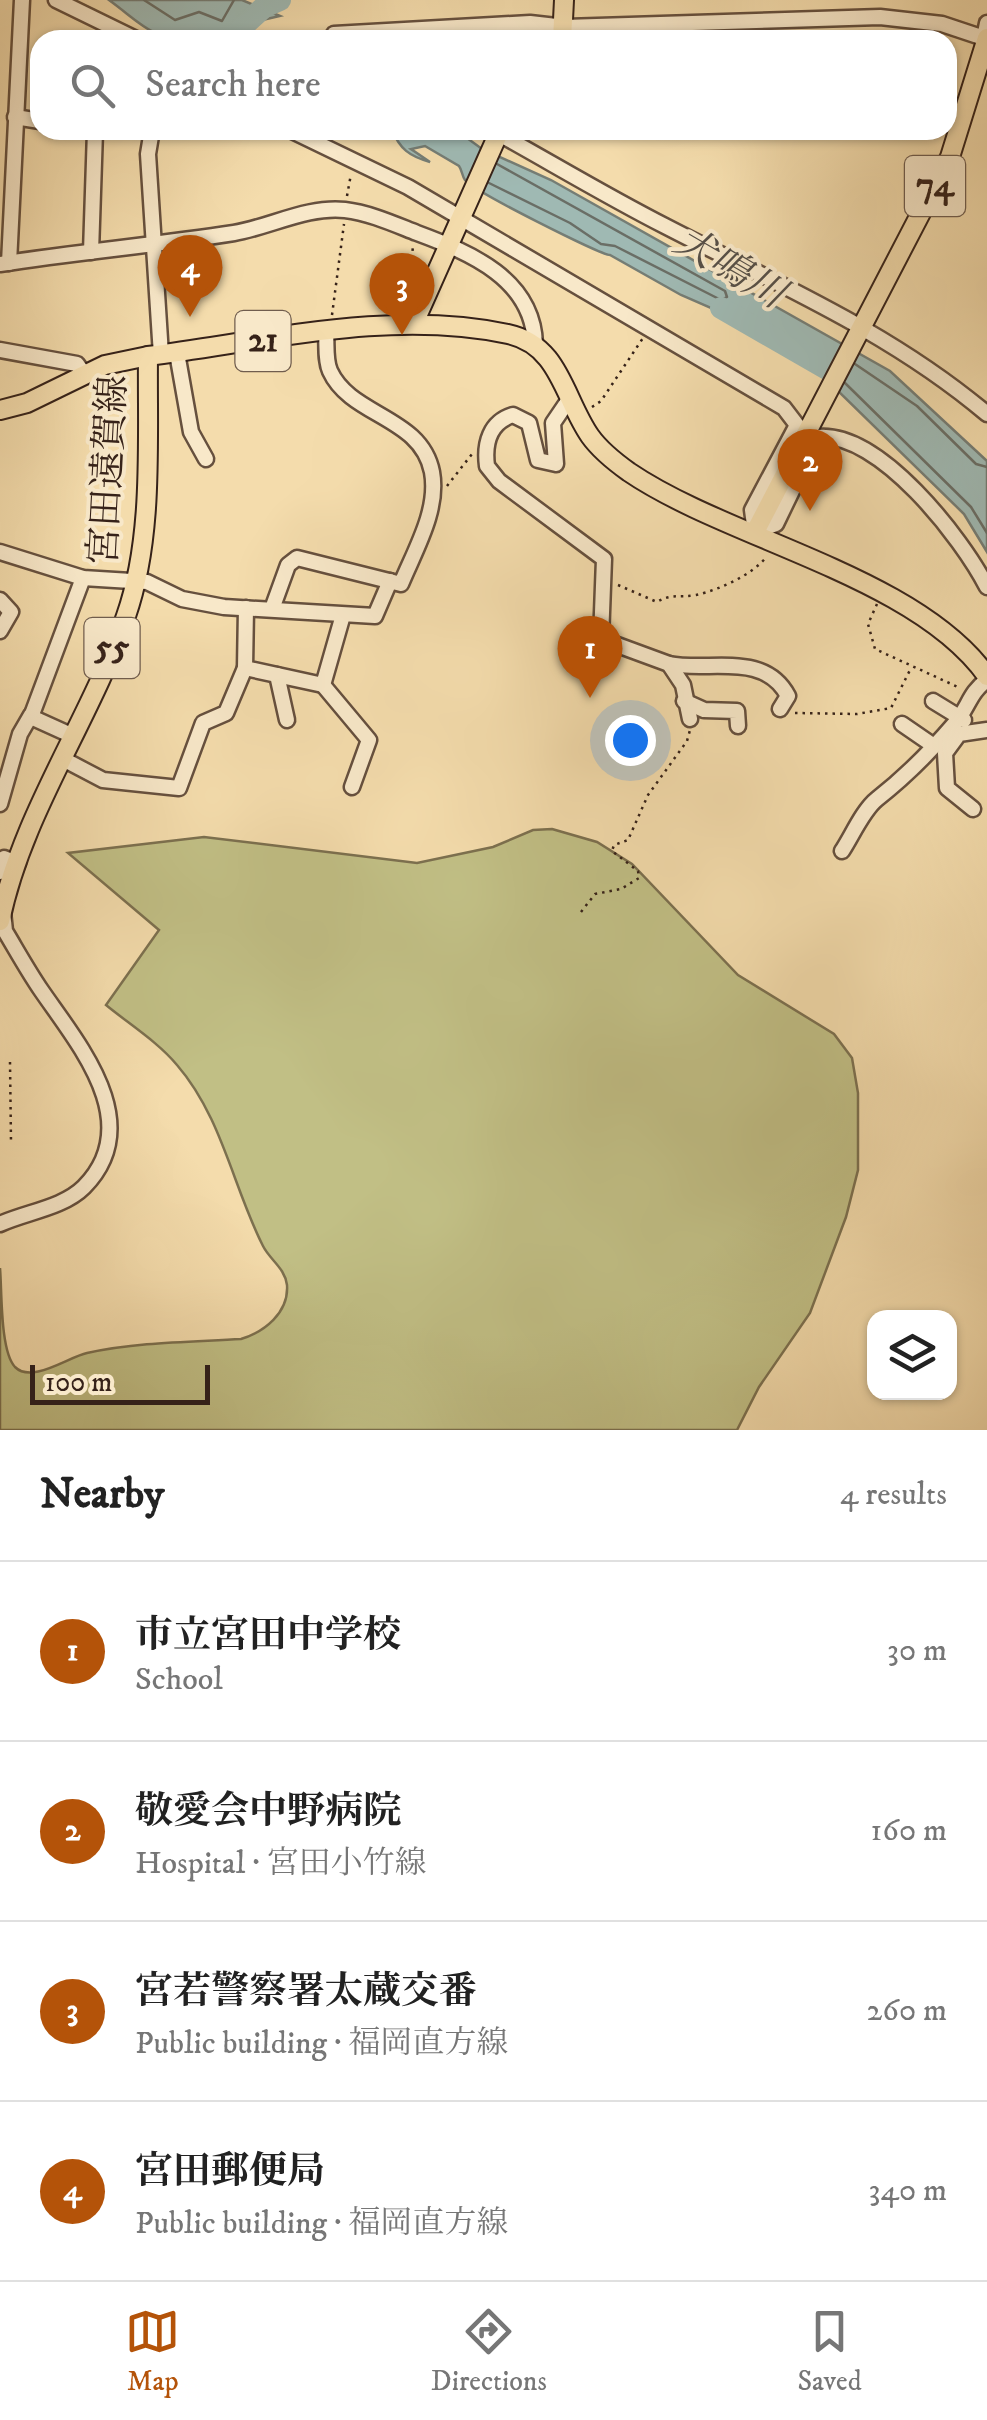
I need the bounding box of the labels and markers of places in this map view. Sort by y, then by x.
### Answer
pin: 4 [158,234,222,317]
pin: 3 [370,252,434,335]
pin: 2 [778,428,842,511]
pin: 1 [558,616,622,698]

